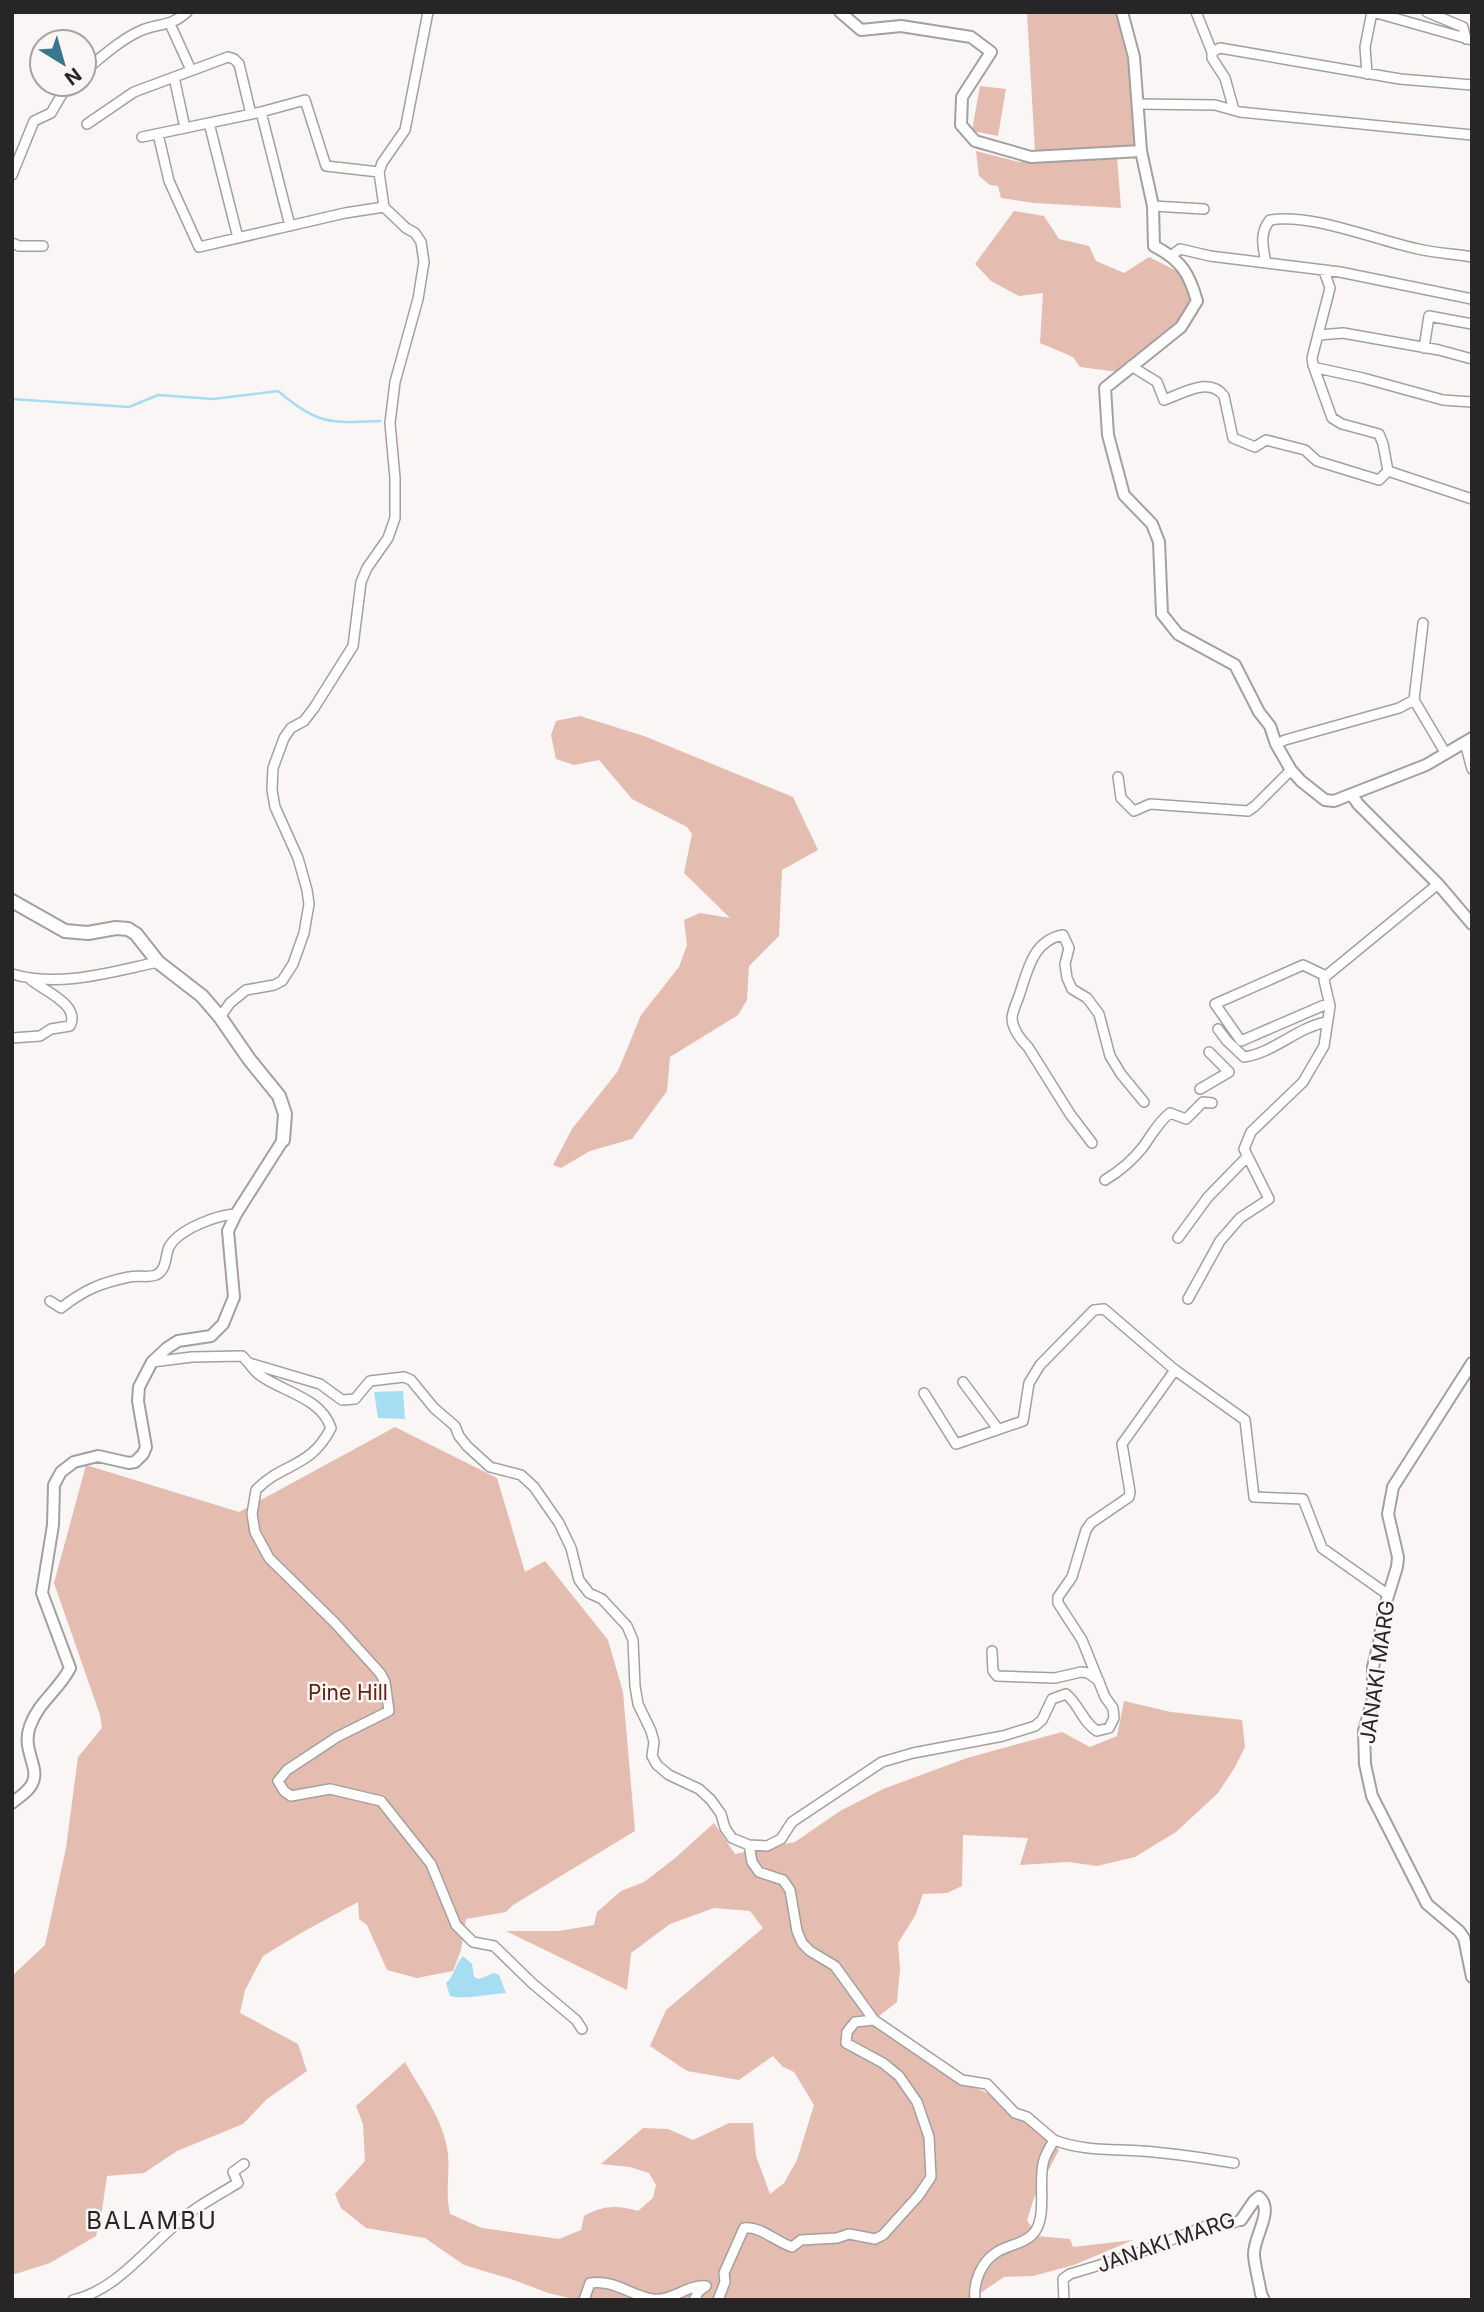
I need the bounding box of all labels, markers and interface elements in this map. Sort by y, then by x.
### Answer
north arrow [28,28,98,98]
text: N [60,63,86,90]
street label: JANAKI MARG [1355,1599,1399,1745]
park label: Pine Hill [308,1680,388,1705]
district label: BALAMBU [86,2206,218,2235]
street label: JANAKI MARG [1094,2207,1238,2277]

